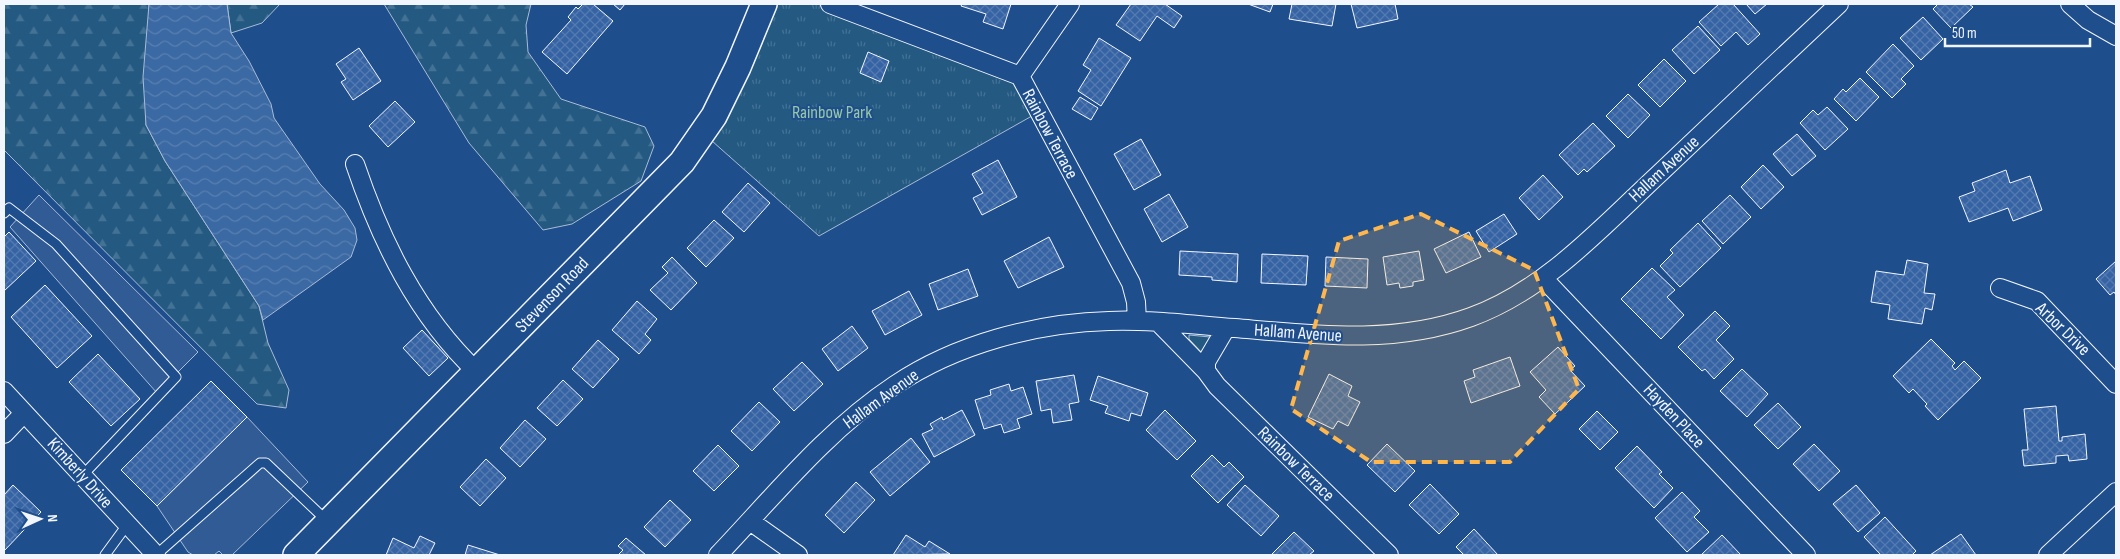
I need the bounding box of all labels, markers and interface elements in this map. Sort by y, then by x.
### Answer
scale bar [1945,15,2090,47]
text: 50 m [1952,24,1977,43]
street label: Rainbow Terrace [1018,86,1082,182]
park label: Rainbow Park [792,102,872,123]
street label: Hallam Avenue [1625,131,1703,207]
street label: Stevenson Road [511,253,593,337]
street label: Arbor Drive [2031,297,2095,360]
street label: Hallam Avenue [1253,319,1343,347]
street label: Hallam Avenue [839,365,923,433]
street label: Hayden Place [1639,379,1709,453]
street label: Rainbow Terrace [1253,422,1339,506]
street label: Kimberly Drive [43,433,117,513]
north arrow [15,494,65,544]
text: N [44,514,61,523]

